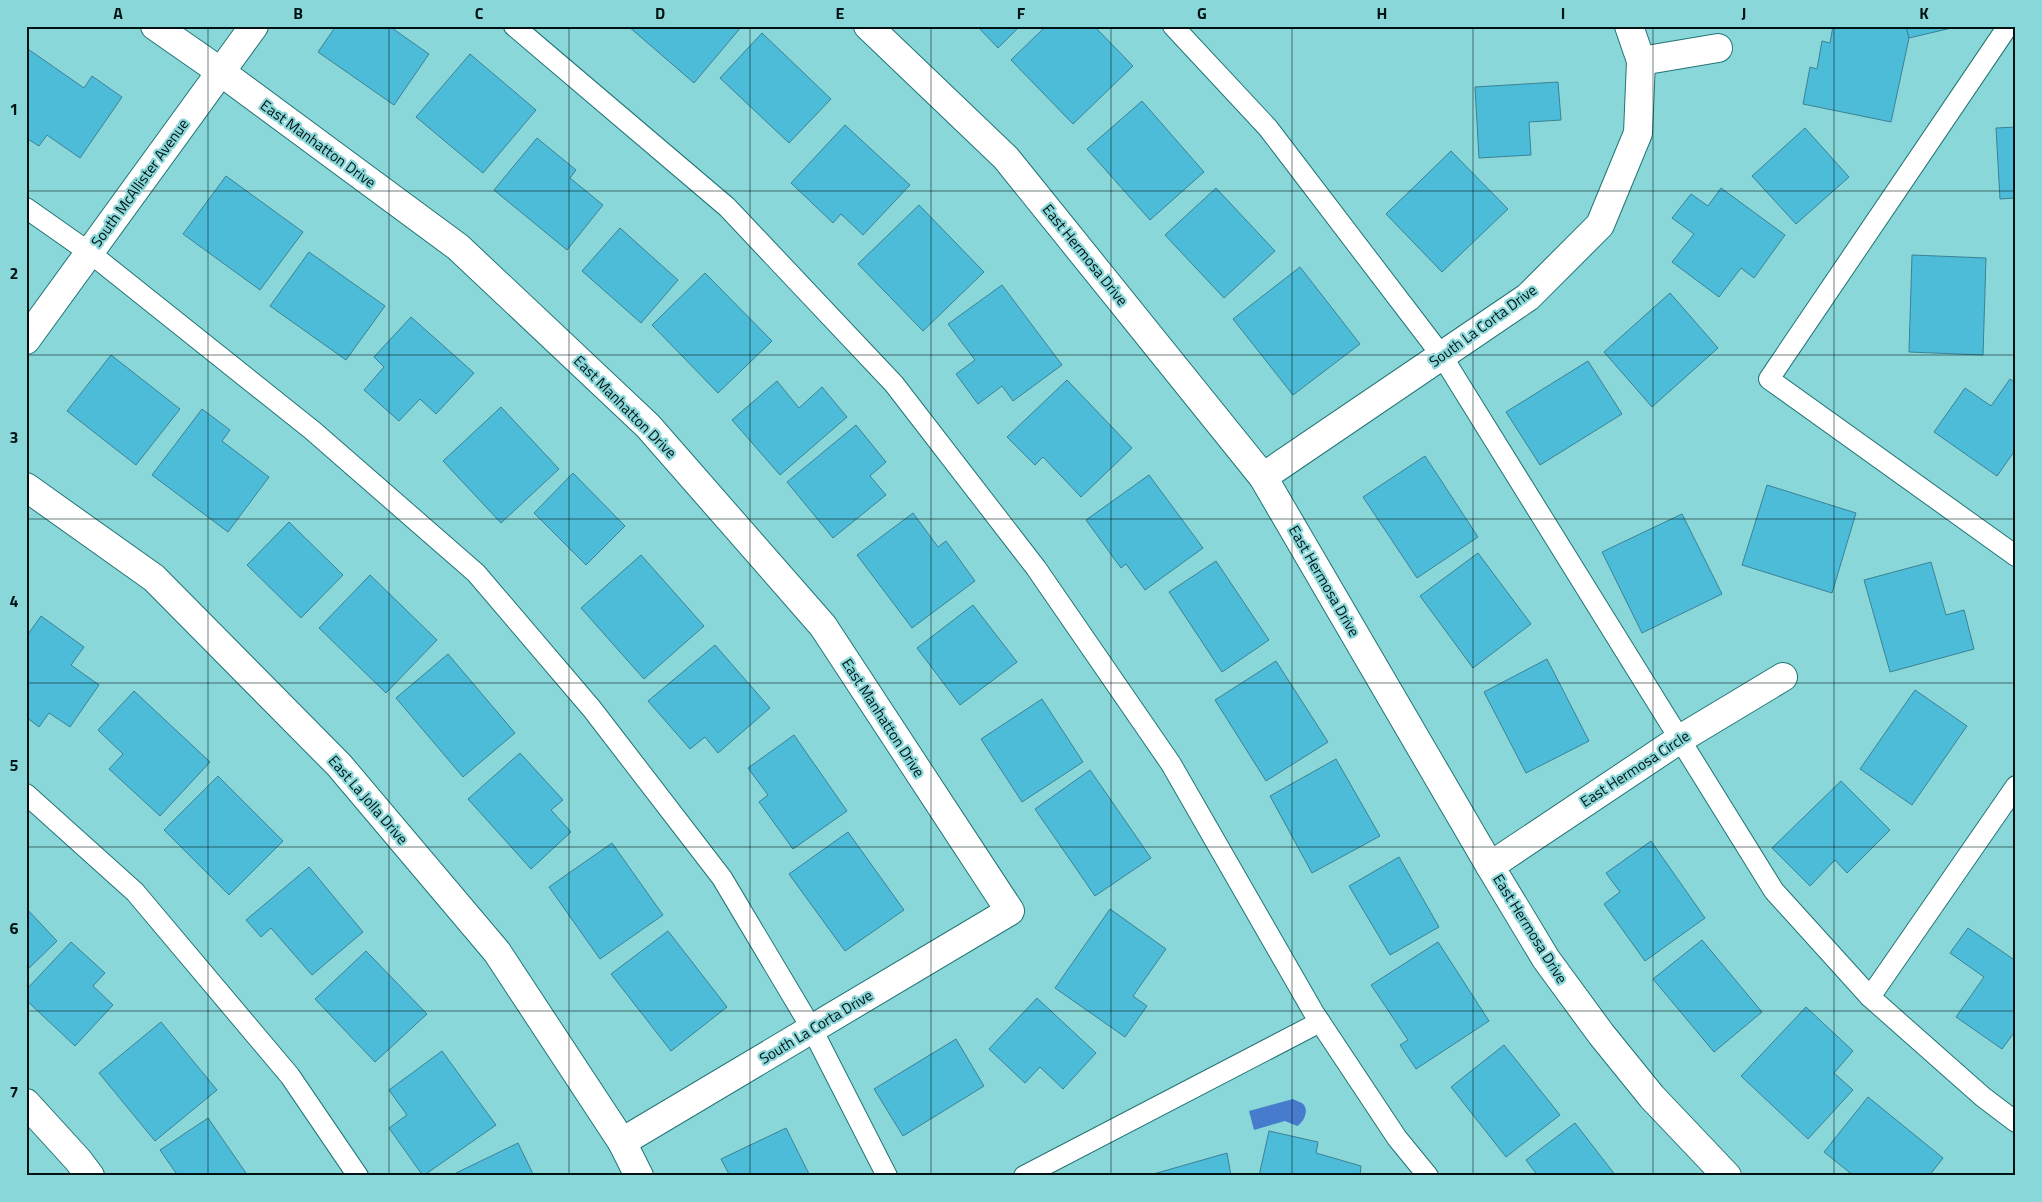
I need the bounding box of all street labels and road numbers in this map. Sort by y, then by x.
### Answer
street label: East Manhatton Drive [256,94,381,193]
street label: South McAllister Avenue [85,114,194,252]
street label: East Hermosa Drive [1037,199,1134,311]
street label: South La Corta Drive [1424,278,1542,373]
street label: East Manhatton Drive [569,350,682,463]
street label: East Hermosa Drive [1283,521,1366,641]
street label: East Manhatton Drive [836,654,931,782]
street label: East Hermosa Circle [1575,724,1694,813]
street label: East La Jolla Drive [323,750,414,850]
street label: East Hermosa Drive [1487,870,1573,988]
street label: South La Corta Drive [755,984,877,1070]

